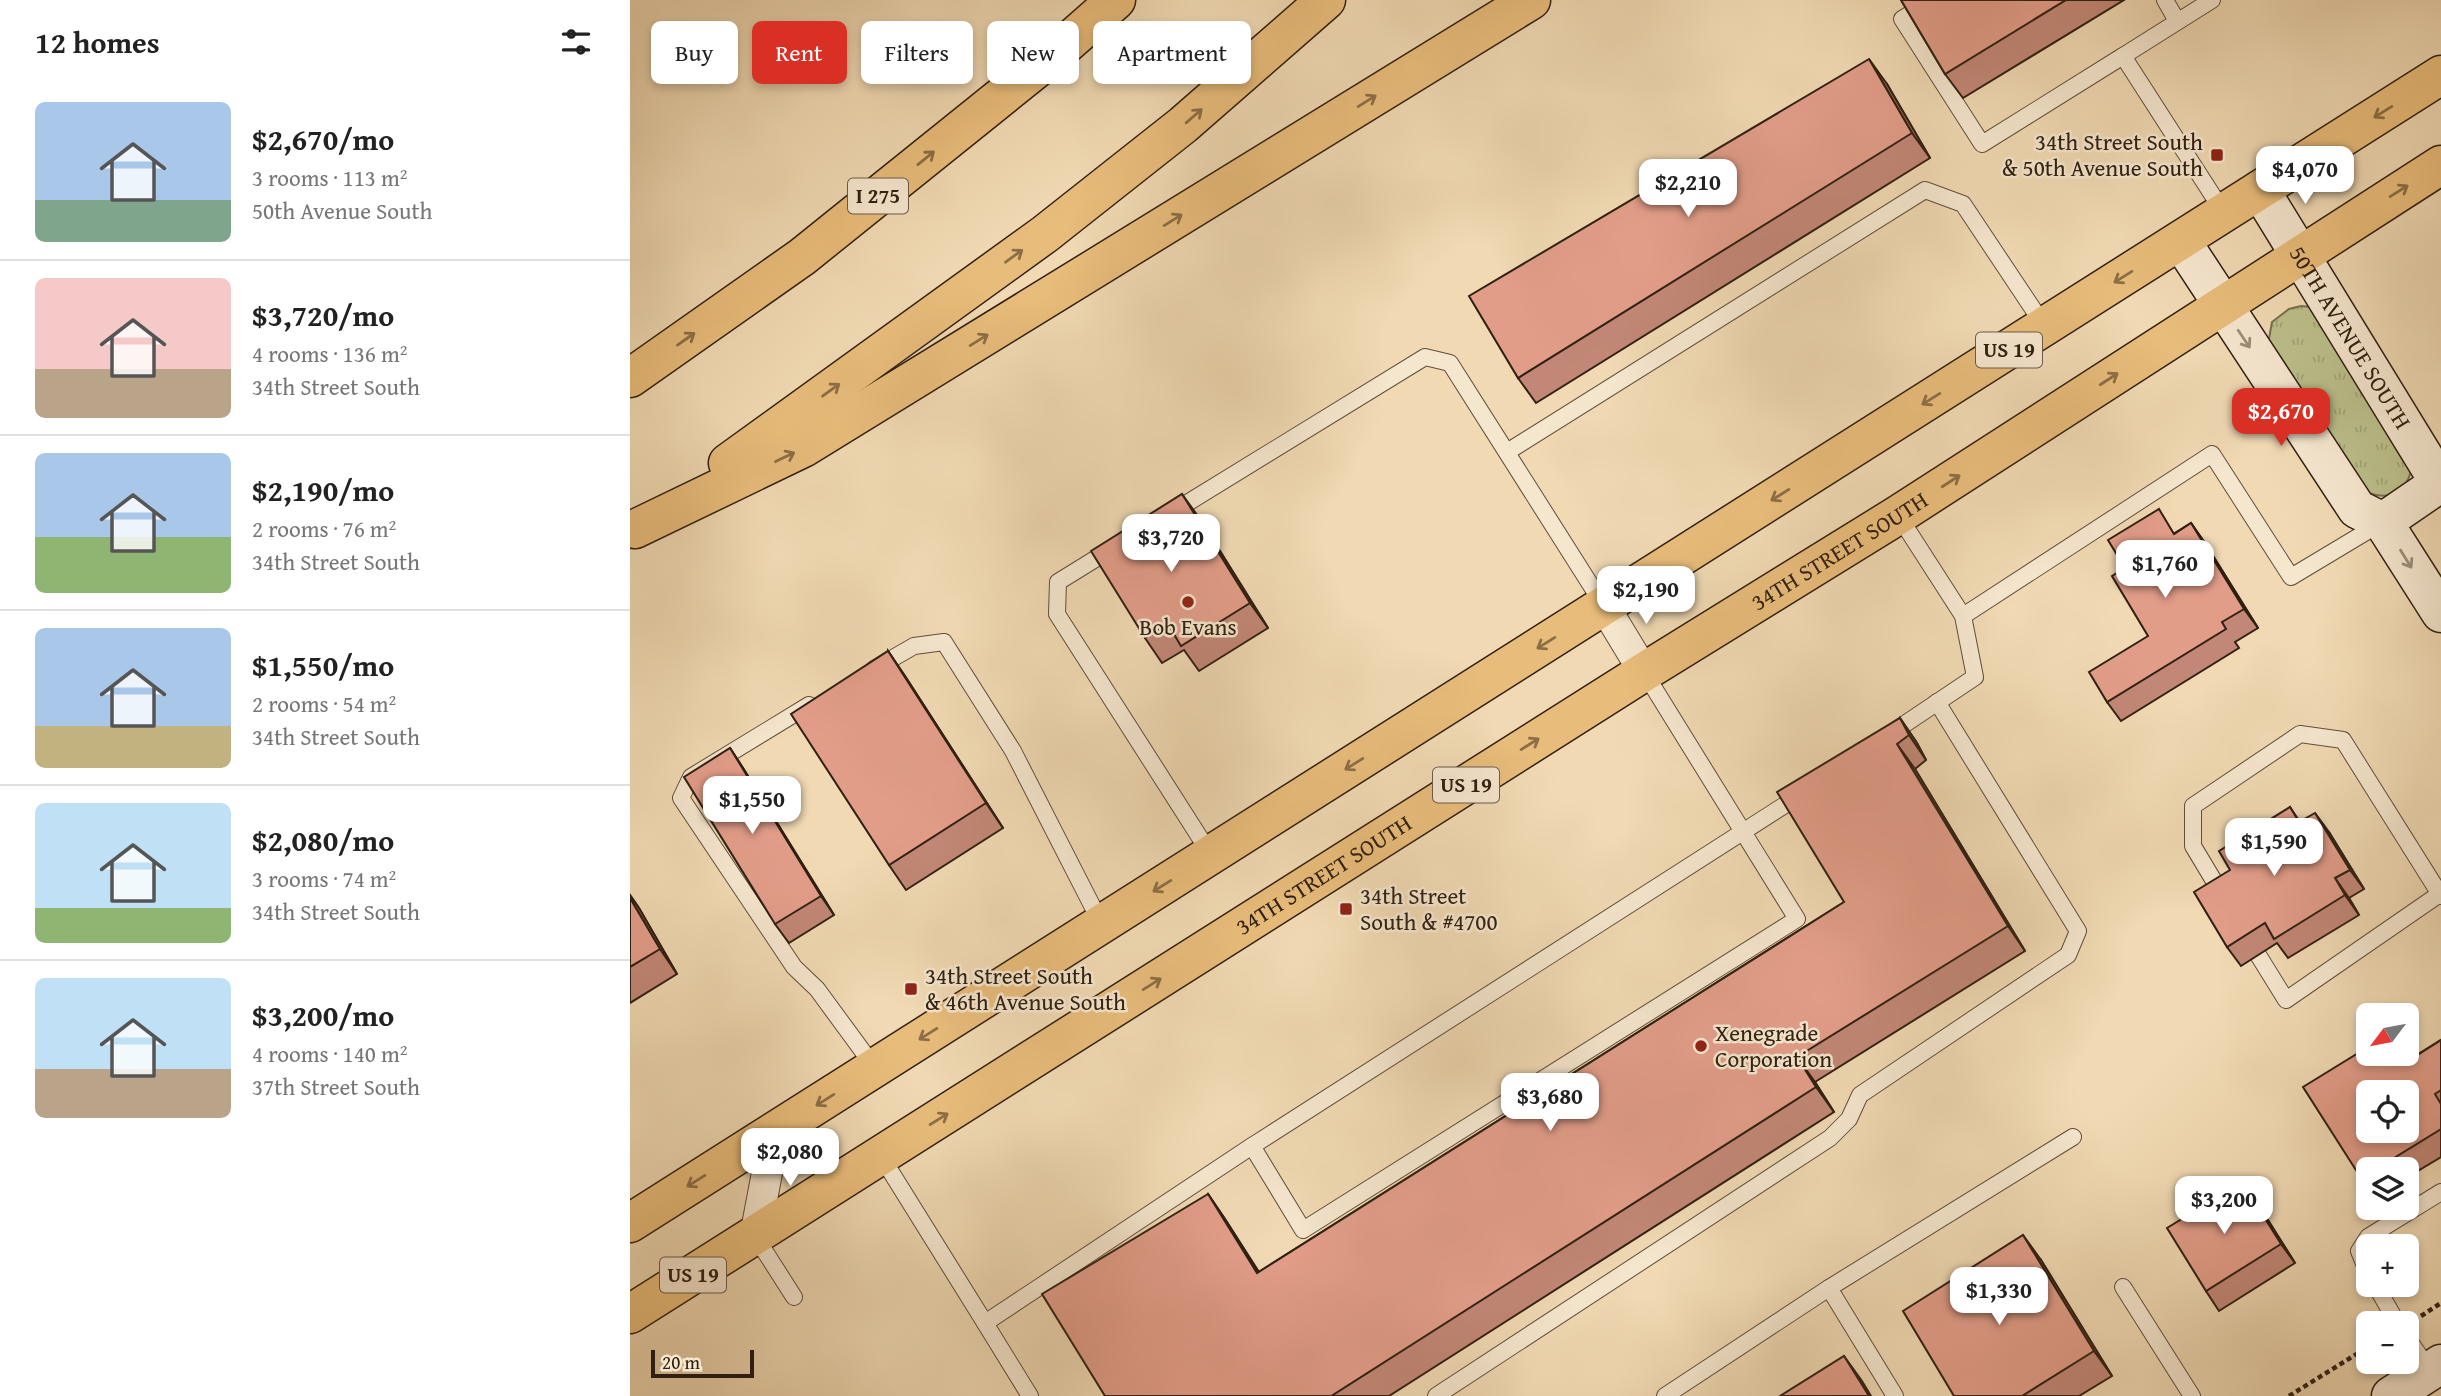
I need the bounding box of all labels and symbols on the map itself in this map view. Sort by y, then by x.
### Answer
one-way arrow [1357,94,1377,108]
one-way arrow [2374,105,2394,119]
one-way arrow [1184,108,1202,124]
place label: 34th Street South & 50th Avenue South [2002,125,2203,184]
pin: $4,070 [2248,146,2362,206]
marker: 34th Street South & 50th Avenue South [2209,147,2225,163]
one-way arrow [917,150,935,165]
pin: $2,210 [1631,160,1745,219]
road number: I 275 [848,178,908,214]
one-way arrow [2389,184,2408,199]
one-way arrow [1163,213,1183,227]
street label: 50TH AVENUE SOUTH [2282,239,2420,435]
one-way arrow [1004,249,1023,264]
one-way arrow [2114,270,2133,285]
one-way arrow [2237,329,2252,348]
one-way arrow [676,332,695,346]
one-way arrow [969,332,989,346]
road number: US 19 [1976,332,2042,368]
one-way arrow [2099,371,2119,385]
one-way arrow [821,383,840,398]
pin: $2,670 [2224,388,2338,448]
one-way arrow [1922,392,1941,406]
one-way arrow [774,450,795,463]
one-way arrow [1941,473,1961,487]
street label: 34TH STREET SOUTH [1744,483,1934,618]
one-way arrow [1770,488,1790,502]
pin: $3,720 [1114,514,1228,574]
pin: $1,760 [2108,540,2222,600]
one-way arrow [2400,548,2414,568]
pin: $2,190 [1589,566,1703,626]
marker: Bob Evans [1180,594,1196,610]
place label: Bob Evans [1139,610,1237,643]
one-way arrow [1537,636,1557,650]
one-way arrow [1520,737,1539,752]
one-way arrow [1345,757,1364,772]
road number: US 19 [1433,768,1499,802]
pin: $1,550 [695,776,809,836]
street label: 34TH STREET SOUTH [1229,806,1418,943]
pin: $1,590 [2217,818,2331,878]
one-way arrow [1153,879,1172,894]
place label: 34th Street South & #4700 [1360,879,1497,938]
marker: 34th Street South & #4700 [1338,901,1354,917]
place label: 34th Street South & 46th Avenue South [925,959,1126,1018]
one-way arrow [1141,977,1161,991]
marker: 34th Street South & 46th Avenue South [903,981,919,997]
north arrow [2356,1003,2418,1066]
place label: Xenegrade Corporation [1715,1016,1832,1075]
one-way arrow [919,1028,939,1042]
marker: Xenegrade Corporation [1693,1038,1709,1054]
pin: $3,680 [1493,1074,1607,1133]
one-way arrow [816,1092,835,1107]
one-way arrow [929,1112,948,1127]
pin: $2,080 [733,1128,847,1188]
one-way arrow [687,1174,707,1188]
pin: $3,200 [2167,1176,2281,1236]
road number: US 19 [660,1258,726,1292]
pin: $1,330 [1942,1268,2056,1327]
scale bar [651,1347,754,1379]

